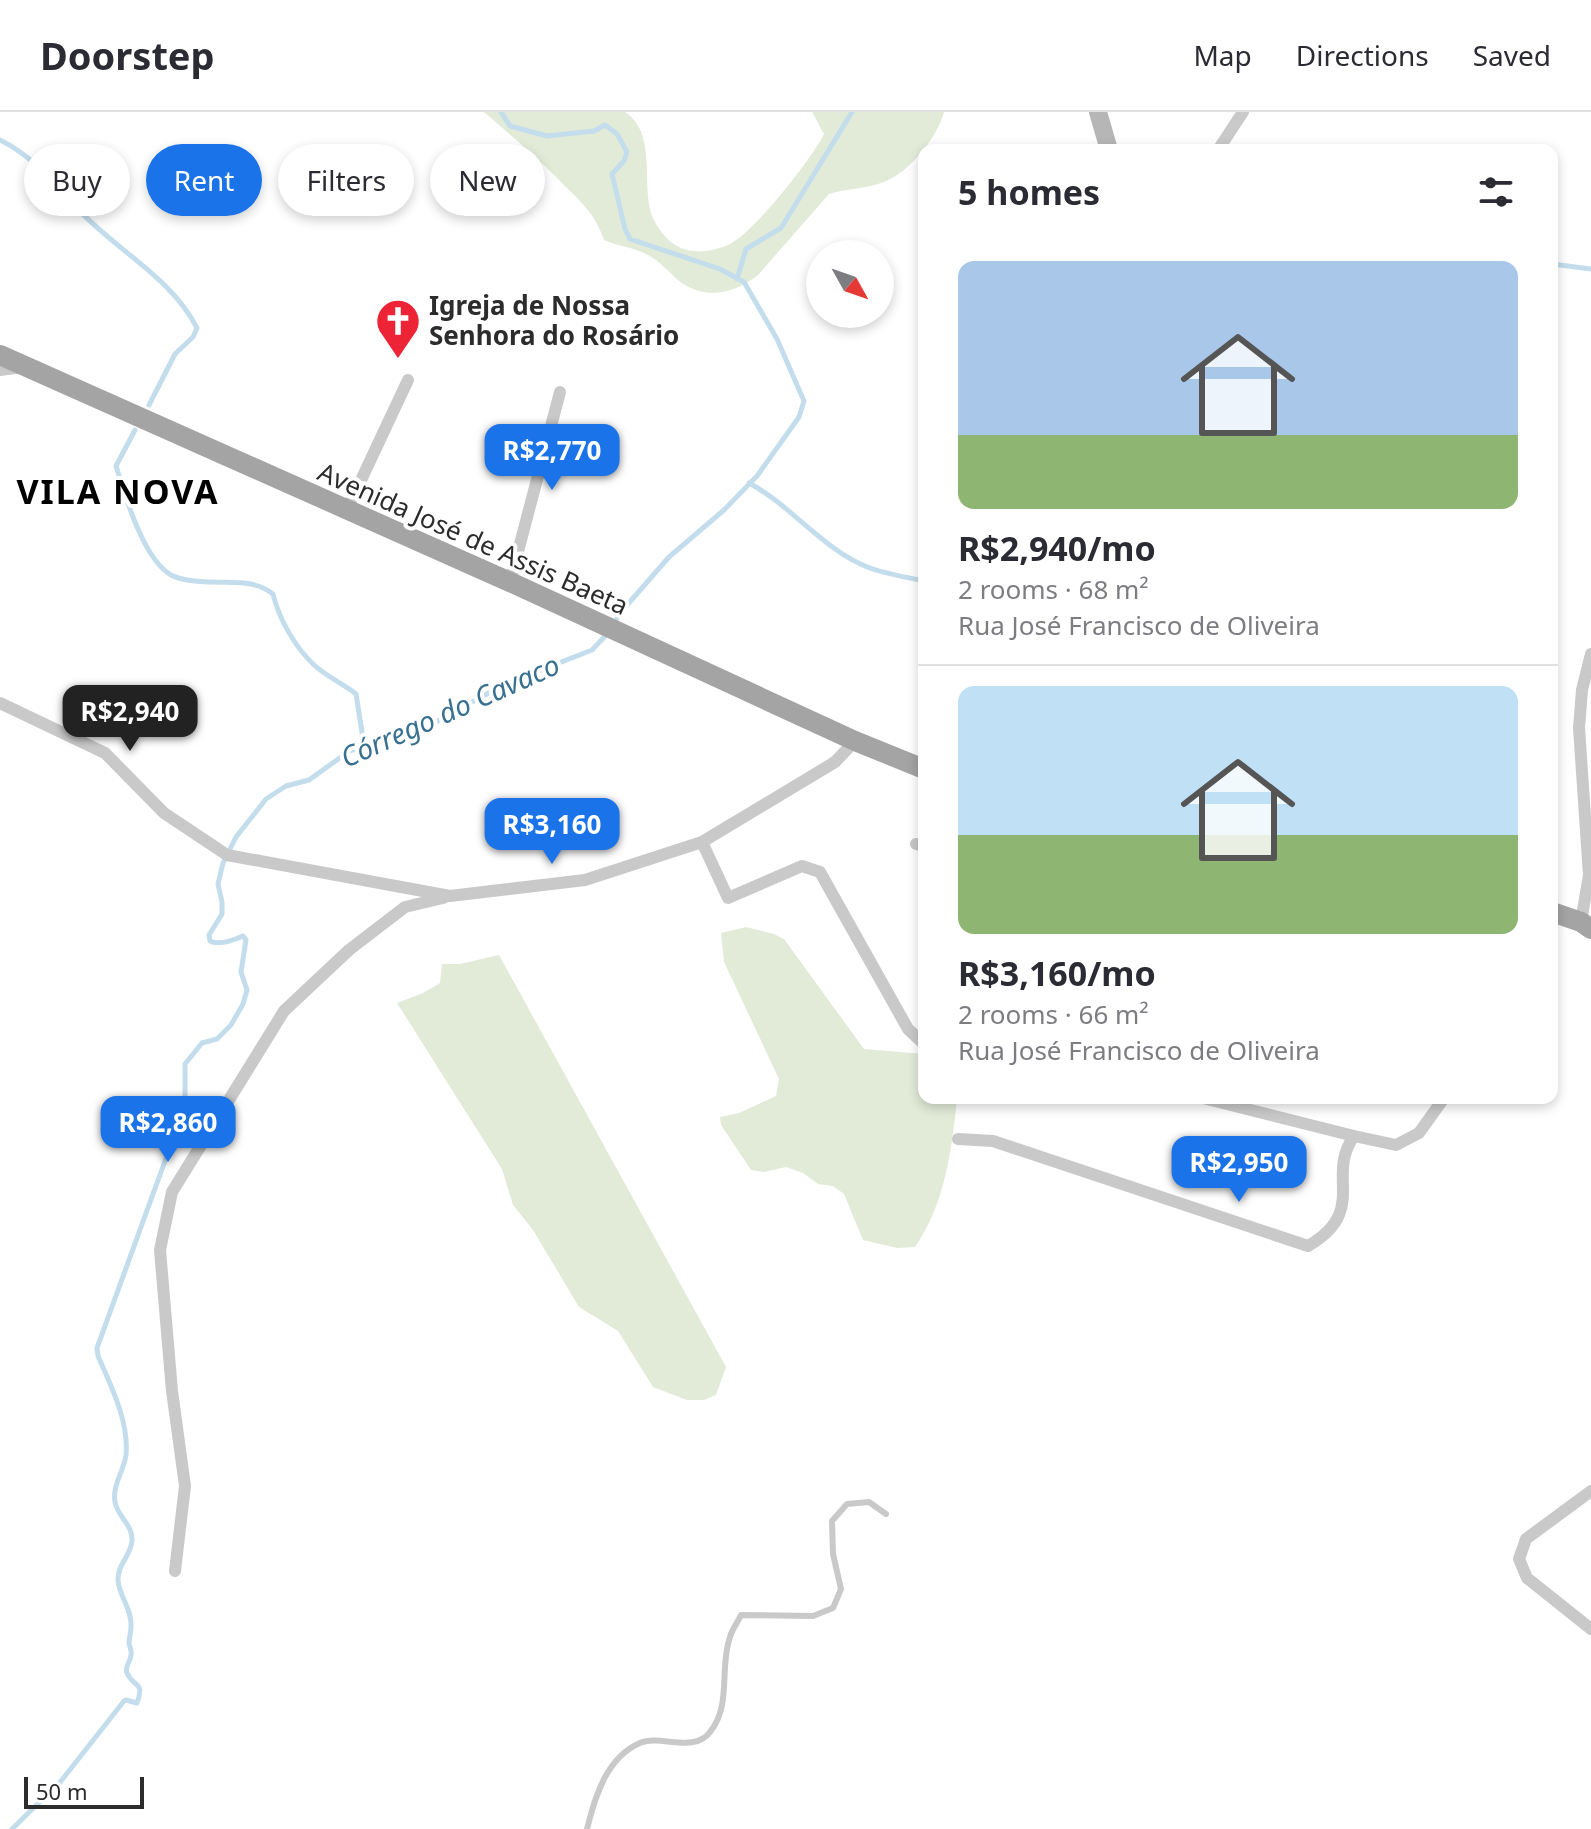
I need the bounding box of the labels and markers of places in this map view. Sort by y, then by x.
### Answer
place label: Igreja de Nossa Senhora do Rosário [429,287,679,353]
church icon: Igreja de Nossa Senhora do Rosário [374,297,422,360]
pin: R$2,770 [478,424,626,492]
pin: R$2,940 [56,685,204,753]
pin: R$3,160 [478,798,626,866]
pin: R$2,860 [94,1096,242,1164]
pin: R$2,950 [1165,1136,1313,1204]

